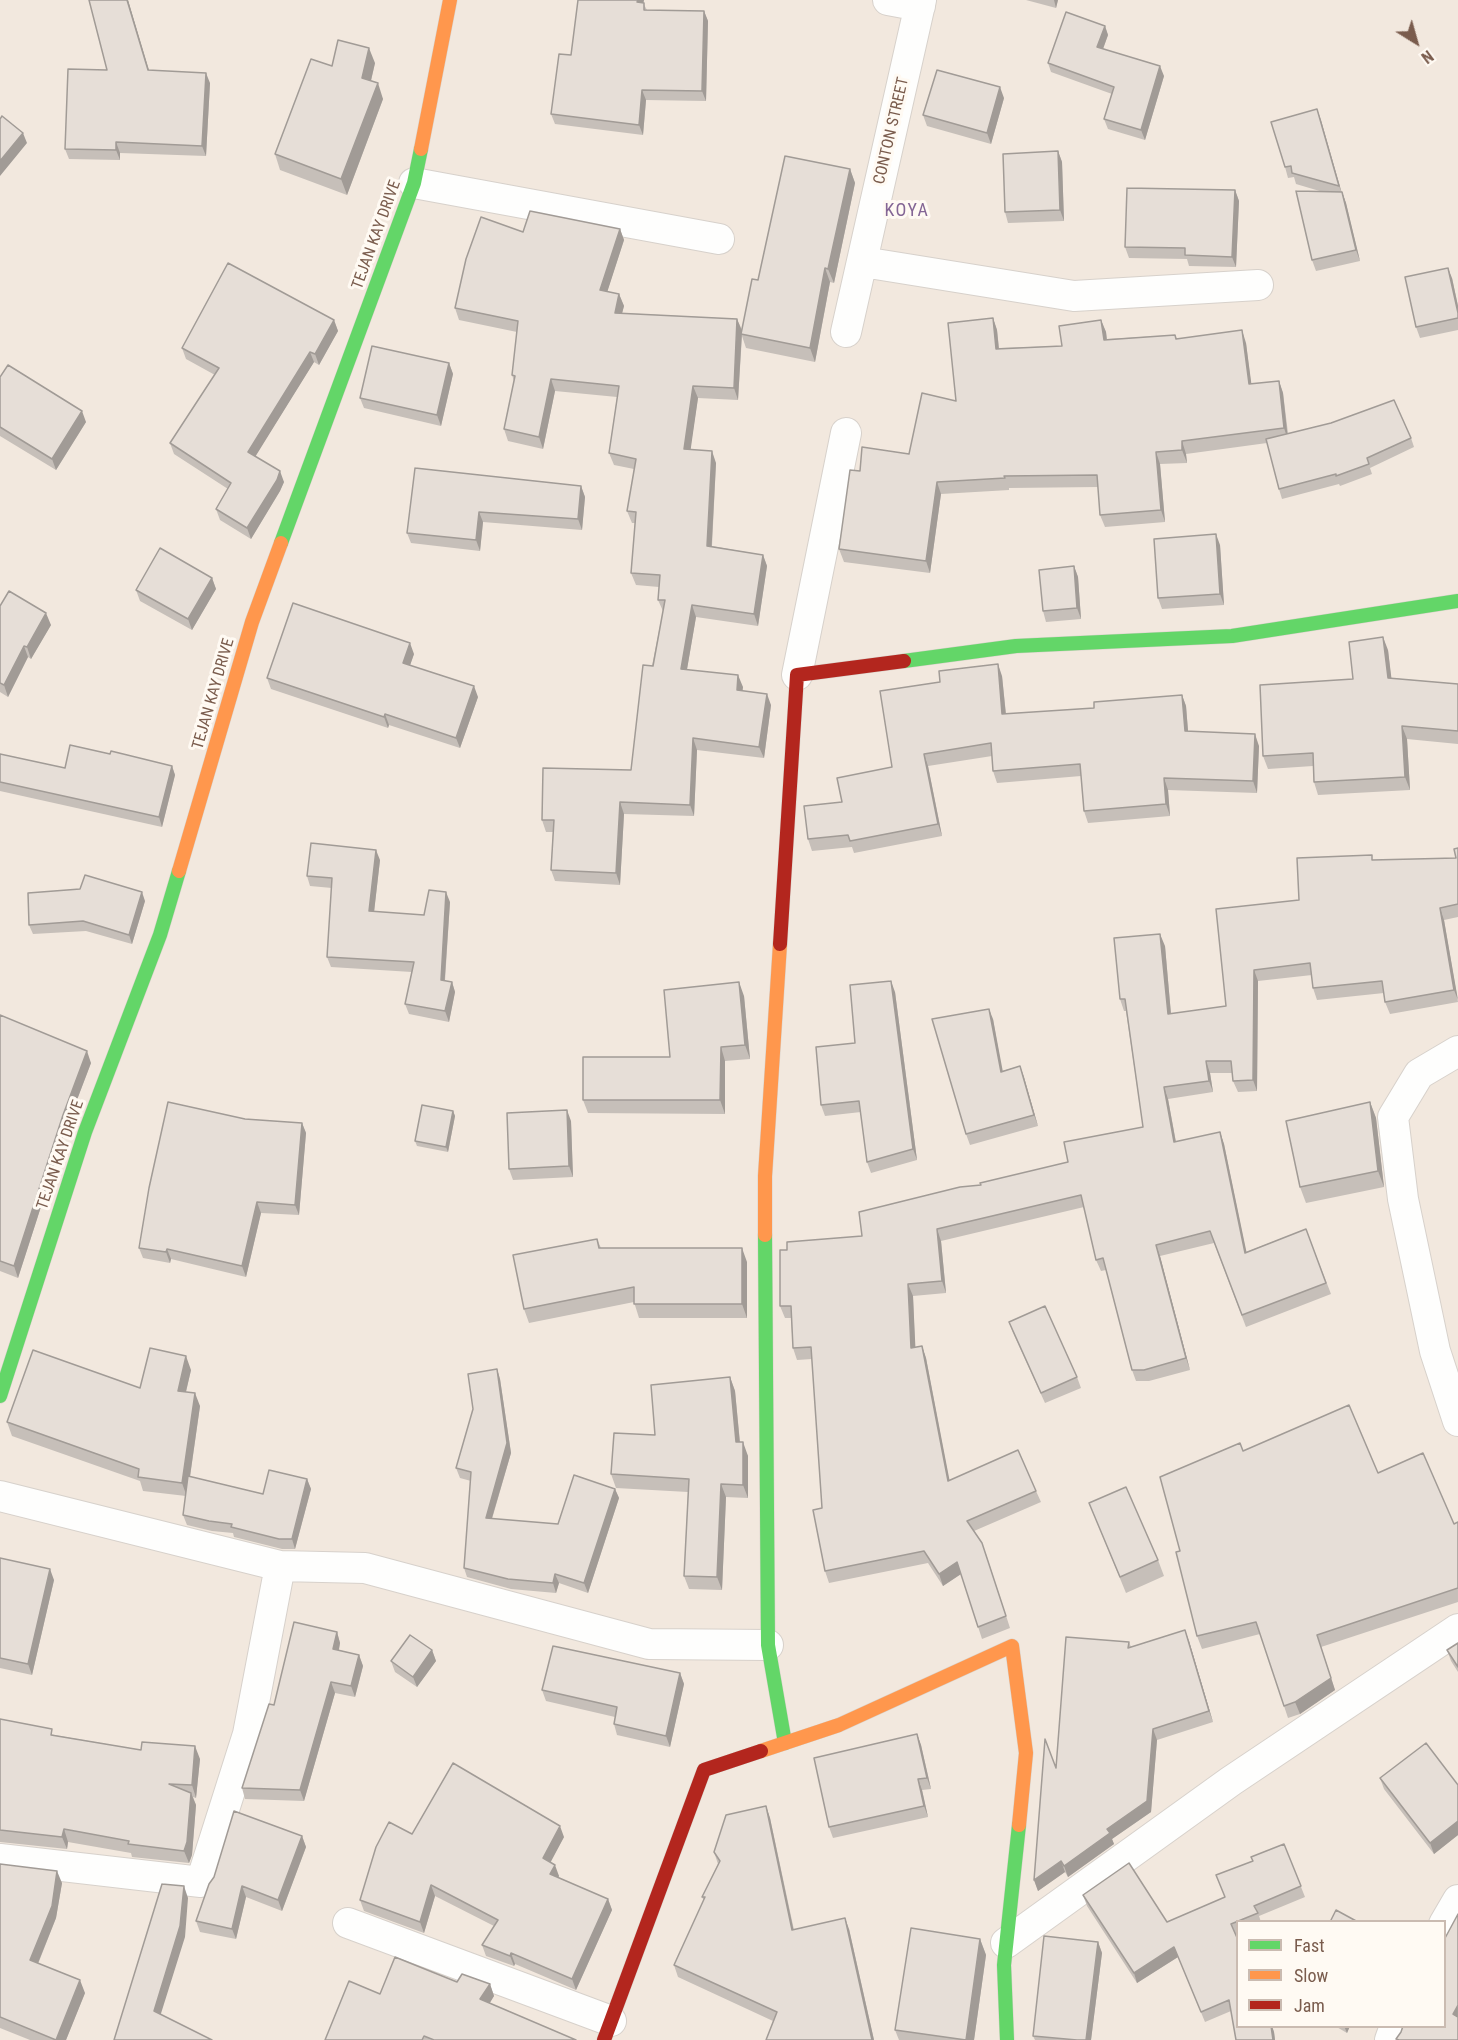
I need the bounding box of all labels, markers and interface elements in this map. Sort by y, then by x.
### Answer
north arrow [1386,12,1446,72]
text: N [1418,46,1437,67]
street label: CONTON STREET [870,76,914,186]
street label: TEJAN KAY DRIVE [348,178,406,292]
district label: KOYA [885,200,929,222]
street label: TEJAN KAY DRIVE [189,636,239,752]
street label: TEJAN KAY DRIVE [33,1098,89,1212]
legend [1236,1920,1446,2028]
text: Fast [1294,1935,1325,1956]
text: Slow [1294,1965,1328,1986]
text: Jam [1294,1995,1325,2016]

